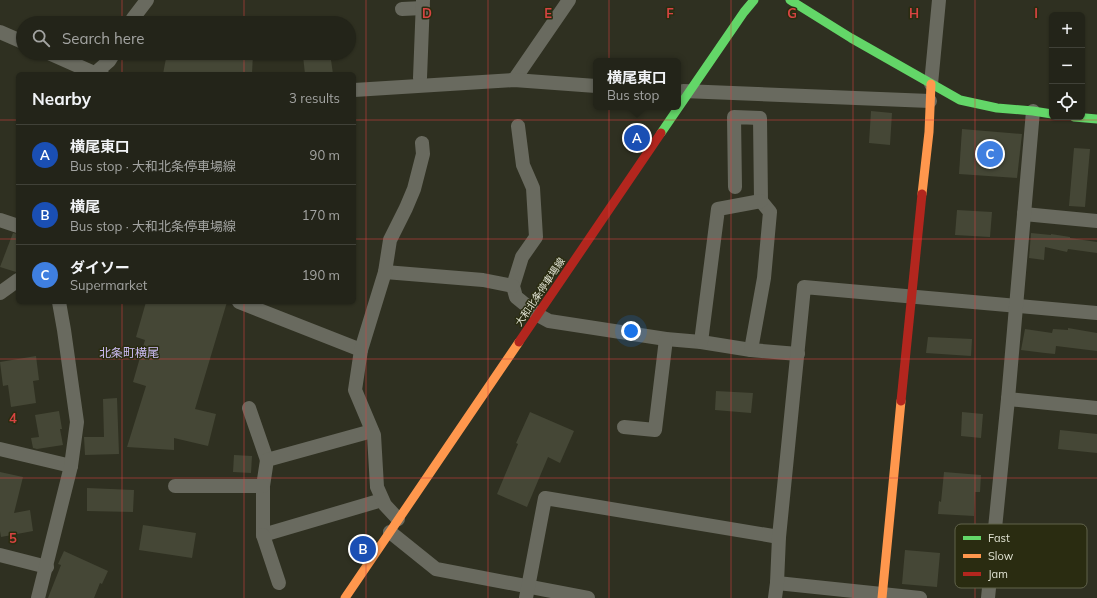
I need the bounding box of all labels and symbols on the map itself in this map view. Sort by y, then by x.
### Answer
text: D [422,5,432,21]
text: E [544,5,552,21]
text: F [666,5,674,21]
text: G [787,5,797,21]
text: H [909,5,919,21]
text: I [1034,5,1038,21]
pin: A [624,123,650,153]
pin: C [977,139,1003,169]
street label: 大和北条停車場線 [512,255,568,329]
your location [621,321,641,341]
district label: 北条町横尾 [99,345,159,360]
text: 4 [9,410,17,426]
legend [955,524,1087,588]
text: 5 [9,530,17,546]
text: Fast [988,531,1010,545]
pin: B [350,534,376,564]
text: Slow [988,549,1014,563]
text: Jam [988,567,1008,581]

